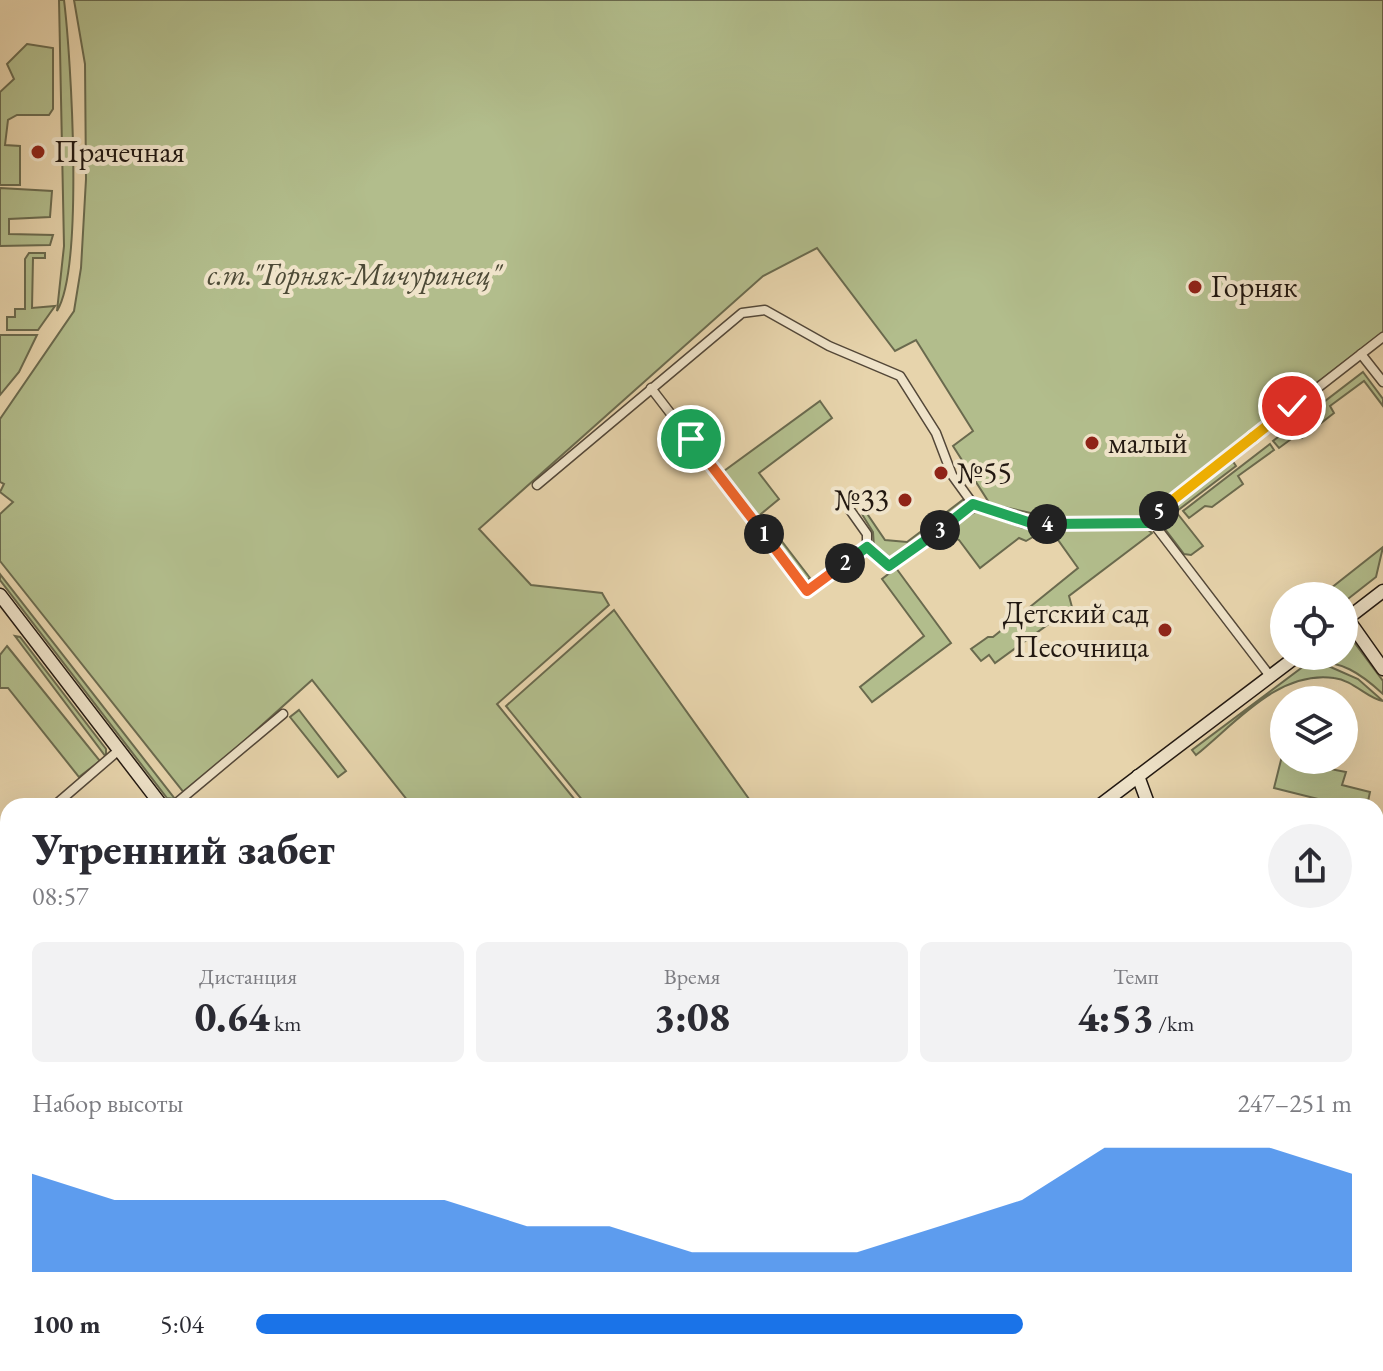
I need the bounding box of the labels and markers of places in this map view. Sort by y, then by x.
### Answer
place label: Прачечная [54,132,185,171]
marker: Прачечная [29,143,47,161]
place label: Горняк [1211,267,1298,306]
marker: Горняк [1186,278,1204,296]
pin [1258,372,1326,440]
pin [657,405,725,473]
place label: малый [1108,423,1187,462]
marker: малый [1083,434,1101,452]
place label: №55 [957,453,1012,492]
marker: №55 [932,464,950,482]
place label: №33 [834,480,889,519]
marker: №33 [896,491,914,509]
pin: 5 [1139,491,1179,531]
pin: 4 [1027,504,1067,544]
pin: 3 [920,510,960,550]
pin: 1 [744,514,784,554]
pin: 2 [825,543,865,583]
place label: Детский сад Песочница [1003,593,1149,666]
marker: Детский сад Песочница [1156,621,1174,639]

